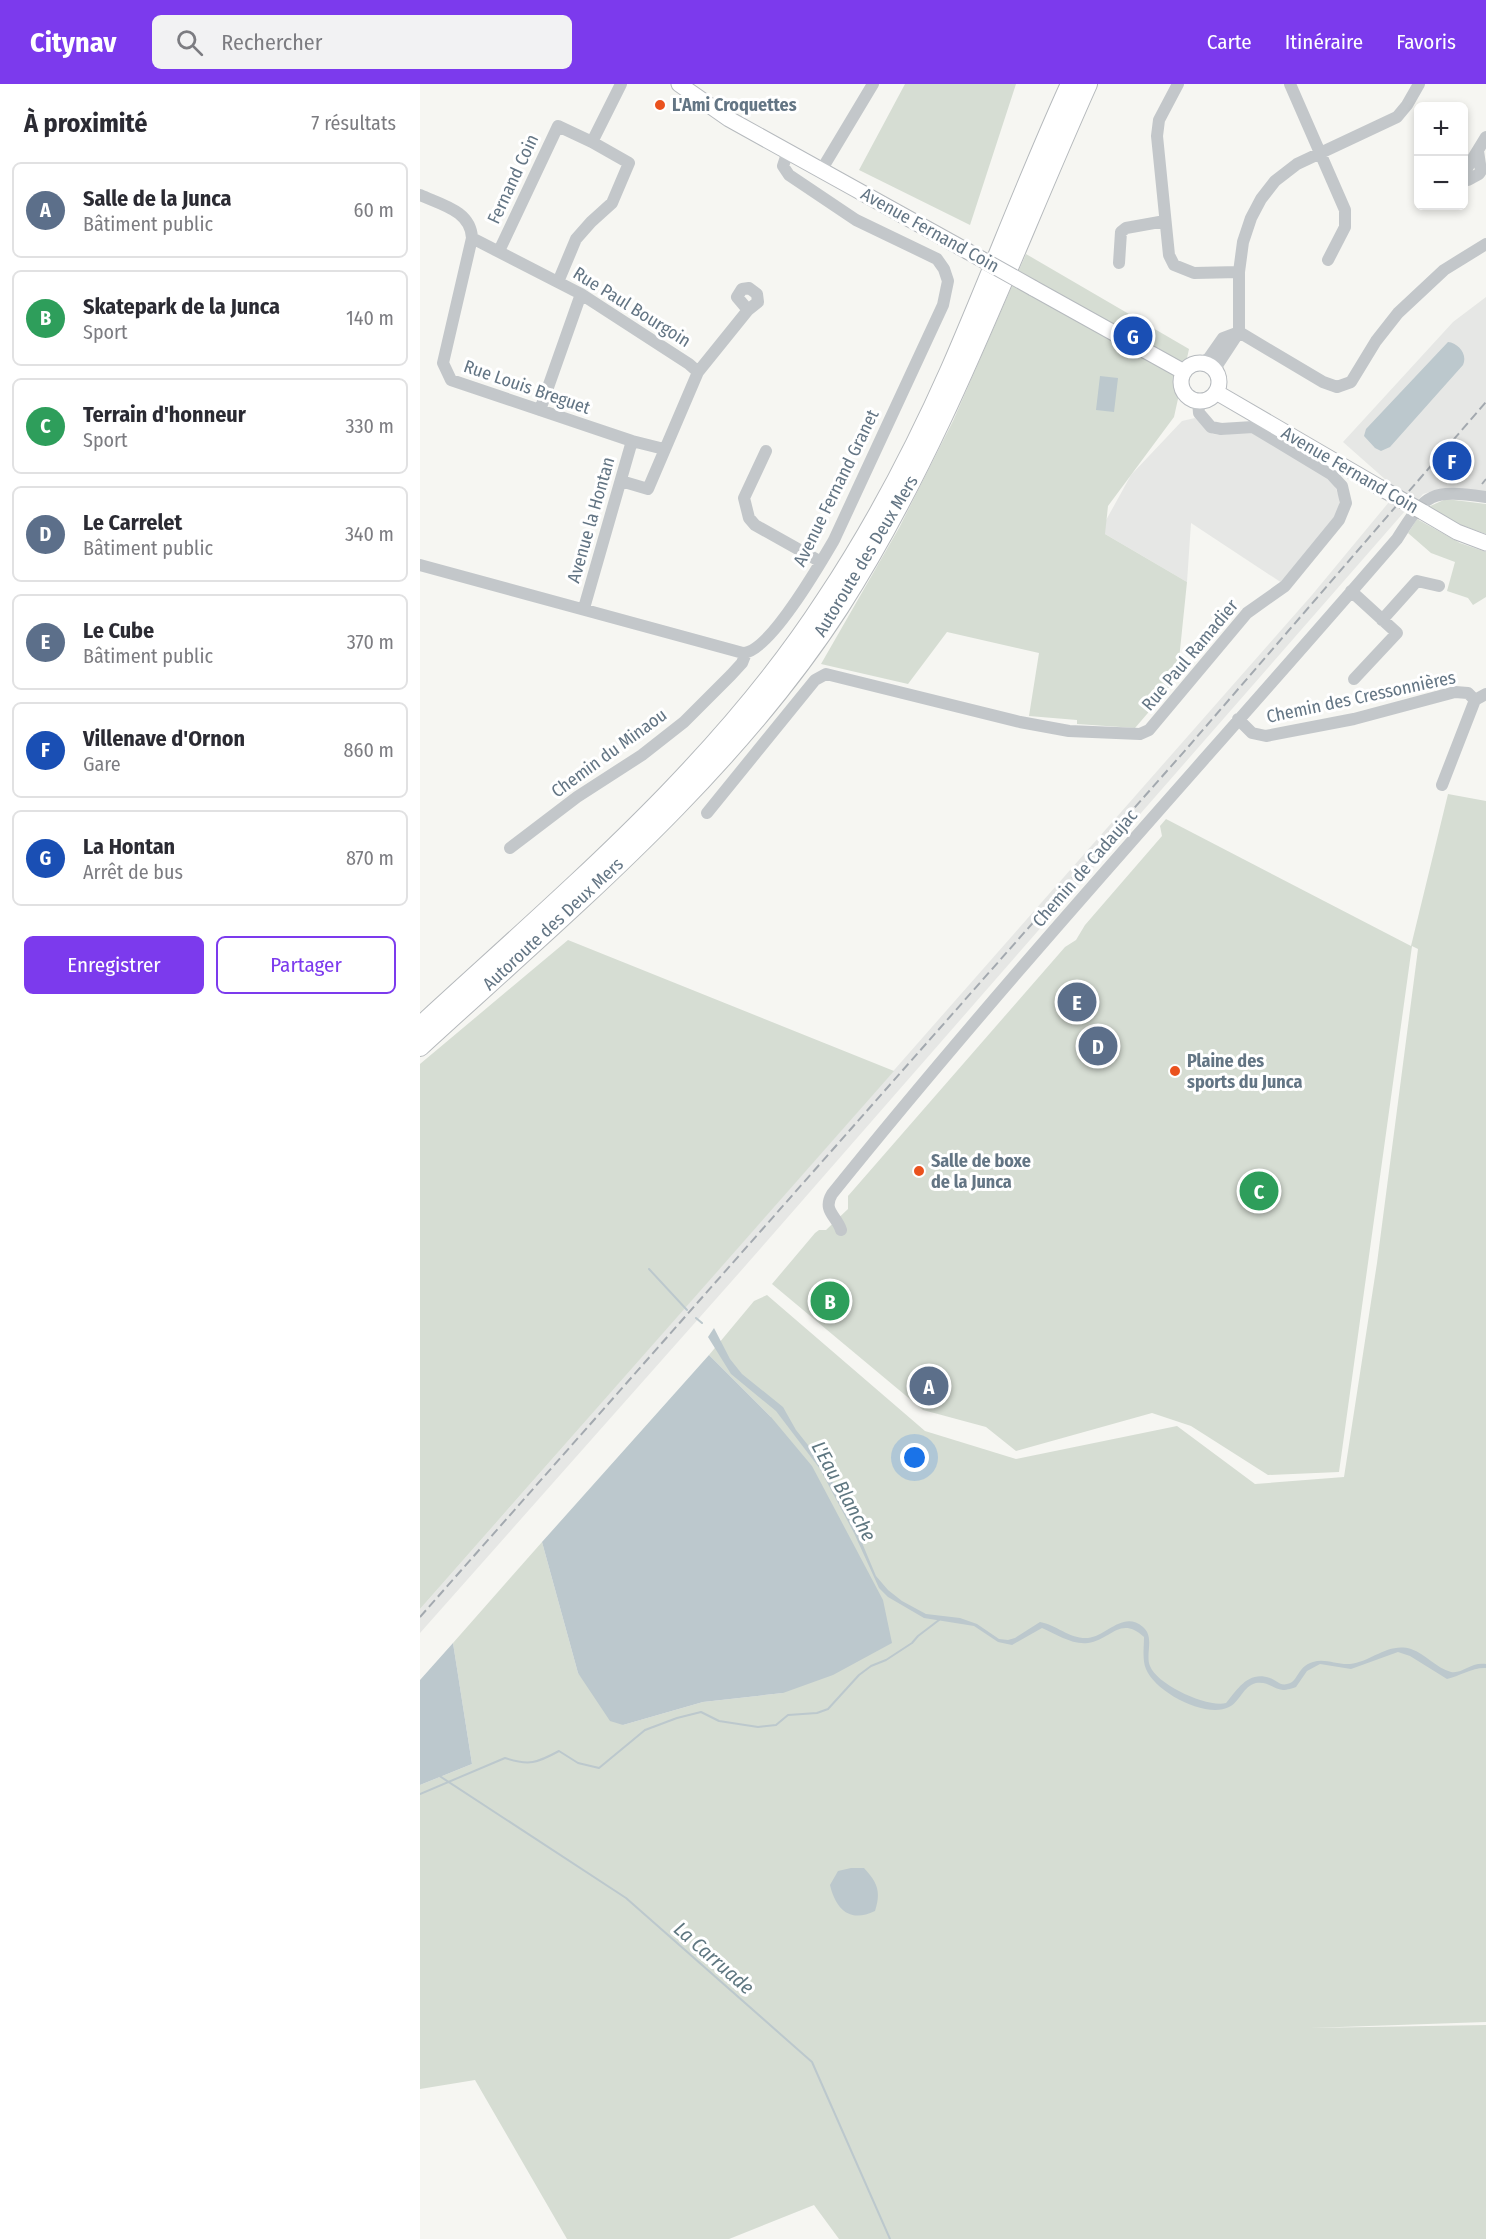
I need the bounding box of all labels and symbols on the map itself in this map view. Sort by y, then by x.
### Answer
place label: L'Ami Croquettes [672,94,797,116]
marker: L'Ami Croquettes [653,98,667,112]
street label: Fernand Coin [483,131,543,227]
street label: Avenue Fernand Coin [857,183,1003,277]
street label: Rue Paul Bourgoin [569,262,695,352]
pin: G [1114,314,1152,358]
street label: Rue Louis Breguet [461,355,593,419]
street label: Avenue Fernand Granet [789,406,884,570]
street label: Avenue Fernand Coin [1278,422,1422,518]
pin: F [1432,438,1472,484]
street label: Avenue la Hontan [563,455,619,585]
street label: Autoroute des Deux Mers [809,471,923,641]
street label: Rue Paul Ramadier [1137,594,1243,715]
street label: Chemin des Cressonnières [1264,666,1458,728]
street label: Chemin du Minaou [547,704,671,802]
street label: Chemin de Cadaujac [1028,804,1142,931]
street label: Autoroute des Deux Mers [478,853,628,995]
pin: E [1058,980,1096,1024]
pin: D [1078,1024,1118,1068]
place label: Plaine des sports du Junca [1187,1050,1302,1093]
marker: Plaine des sports du Junca [1168,1064,1182,1078]
place label: Salle de boxe de la Junca [931,1150,1031,1193]
marker: Salle de boxe de la Junca [912,1164,926,1178]
pin: C [1240,1168,1278,1214]
pin: B [810,1278,850,1324]
pin: A [910,1364,948,1408]
water label: L'Eau Blanche [807,1437,882,1546]
your location [900,1443,929,1472]
water label: La Carruade [669,1917,759,2000]

